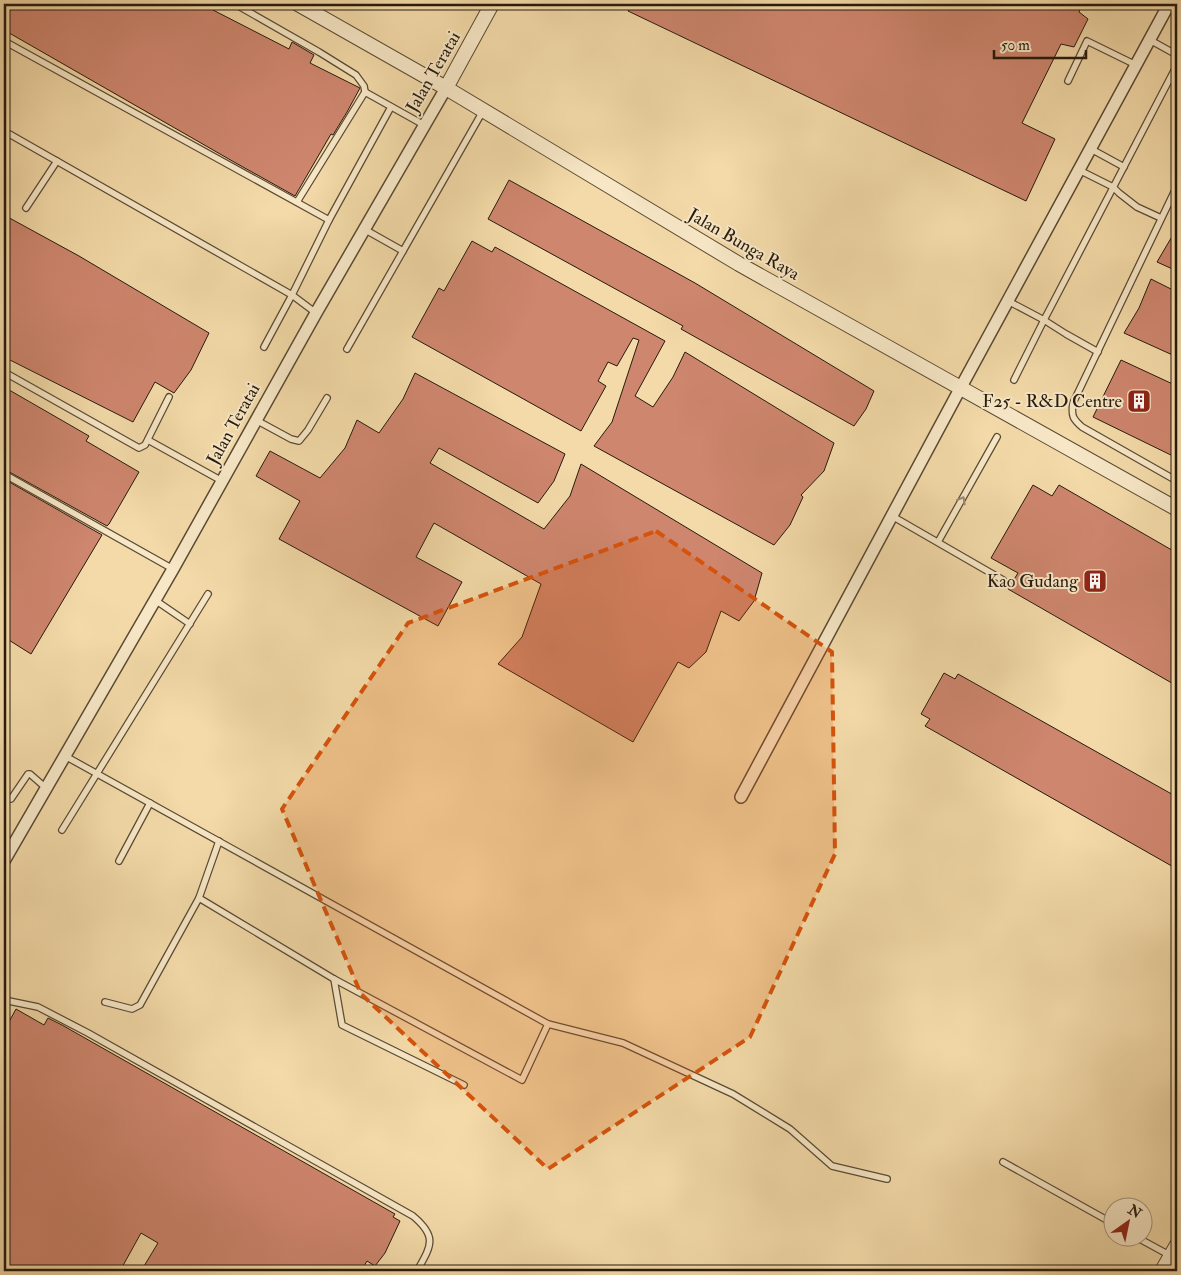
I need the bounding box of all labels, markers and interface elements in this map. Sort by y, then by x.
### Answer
street label: Jalan Teratai [400,27,466,118]
scale bar [994,28,1086,60]
text: 50 m [1001,36,1030,55]
street label: Jalan Bunga Raya [683,203,804,286]
street label: Jalan Teratai [201,379,265,470]
building icon: F25 - R&D Centre [1126,388,1152,414]
place label: F25 - R&D Centre [982,390,1122,413]
one-way arrow [956,496,966,505]
building icon: Kao Gudang [1082,568,1108,594]
place label: Kao Gudang [987,570,1079,593]
north arrow [1104,1198,1154,1248]
text: N [1124,1200,1145,1222]

